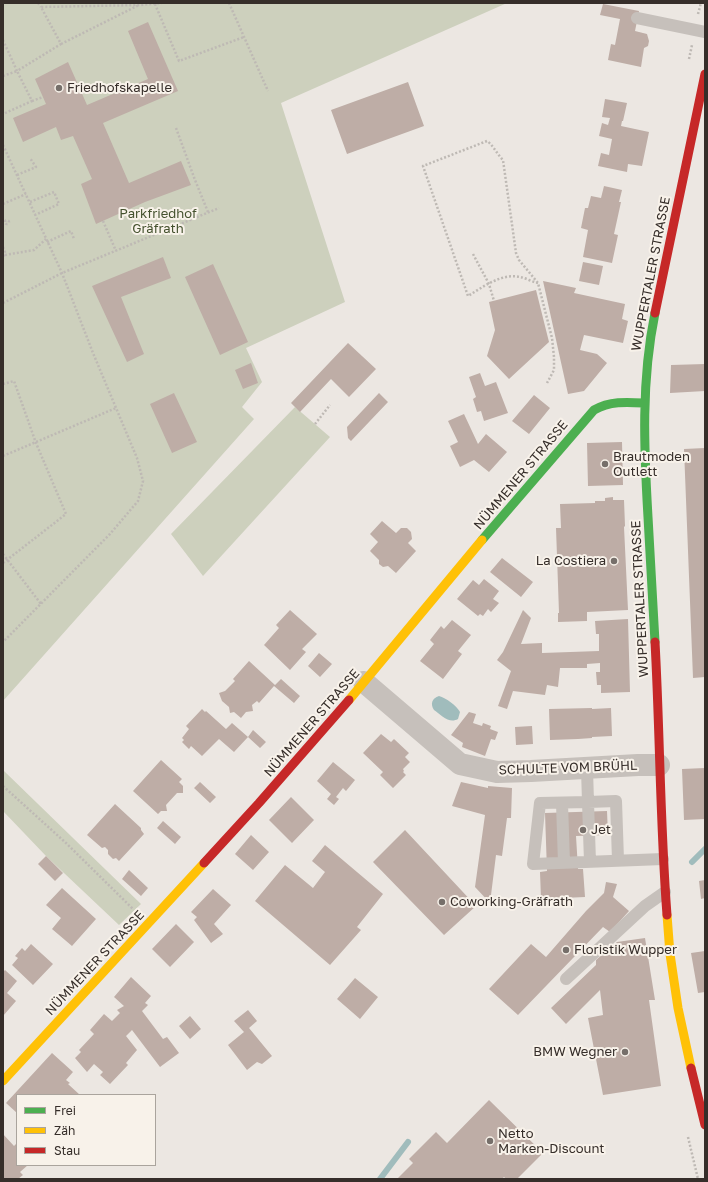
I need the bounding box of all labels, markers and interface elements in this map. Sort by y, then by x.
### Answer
place label: Friedhofskapelle [67,80,172,96]
marker: Friedhofskapelle [54,83,64,93]
street label: WUPPERTALER STRASSE [628,195,674,353]
park label: Parkfriedhof Gräfrath [119,206,197,237]
street label: NÜMMENER STRASSE [471,417,571,533]
place label: Brautmoden Outlett [613,449,690,480]
marker: Brautmoden Outlett [600,459,610,469]
street label: WUPPERTALER STRASSE [628,520,652,678]
place label: La Costiera [536,553,606,569]
marker: La Costiera [609,556,619,566]
street label: NÜMMENER STRASSE [261,666,363,780]
street label: SCHULTE VOM BRÜHL [498,758,638,778]
place label: Jet [591,822,611,838]
marker: Jet [578,825,588,835]
place label: Coworking-Gräfrath [450,894,573,910]
marker: Coworking-Gräfrath [437,897,447,907]
street label: NÜMMENER STRASSE [42,907,148,1019]
place label: Floristik Wupper [574,942,677,958]
marker: Floristik Wupper [561,945,571,955]
place label: BMW Wegner [533,1044,617,1060]
marker: BMW Wegner [620,1047,630,1057]
legend [16,1094,156,1166]
text: Frei [54,1103,76,1118]
text: Zäh [54,1123,75,1138]
place label: Netto Marken-Discount [498,1126,604,1157]
marker: Netto Marken-Discount [485,1136,495,1146]
text: Stau [54,1143,80,1158]

